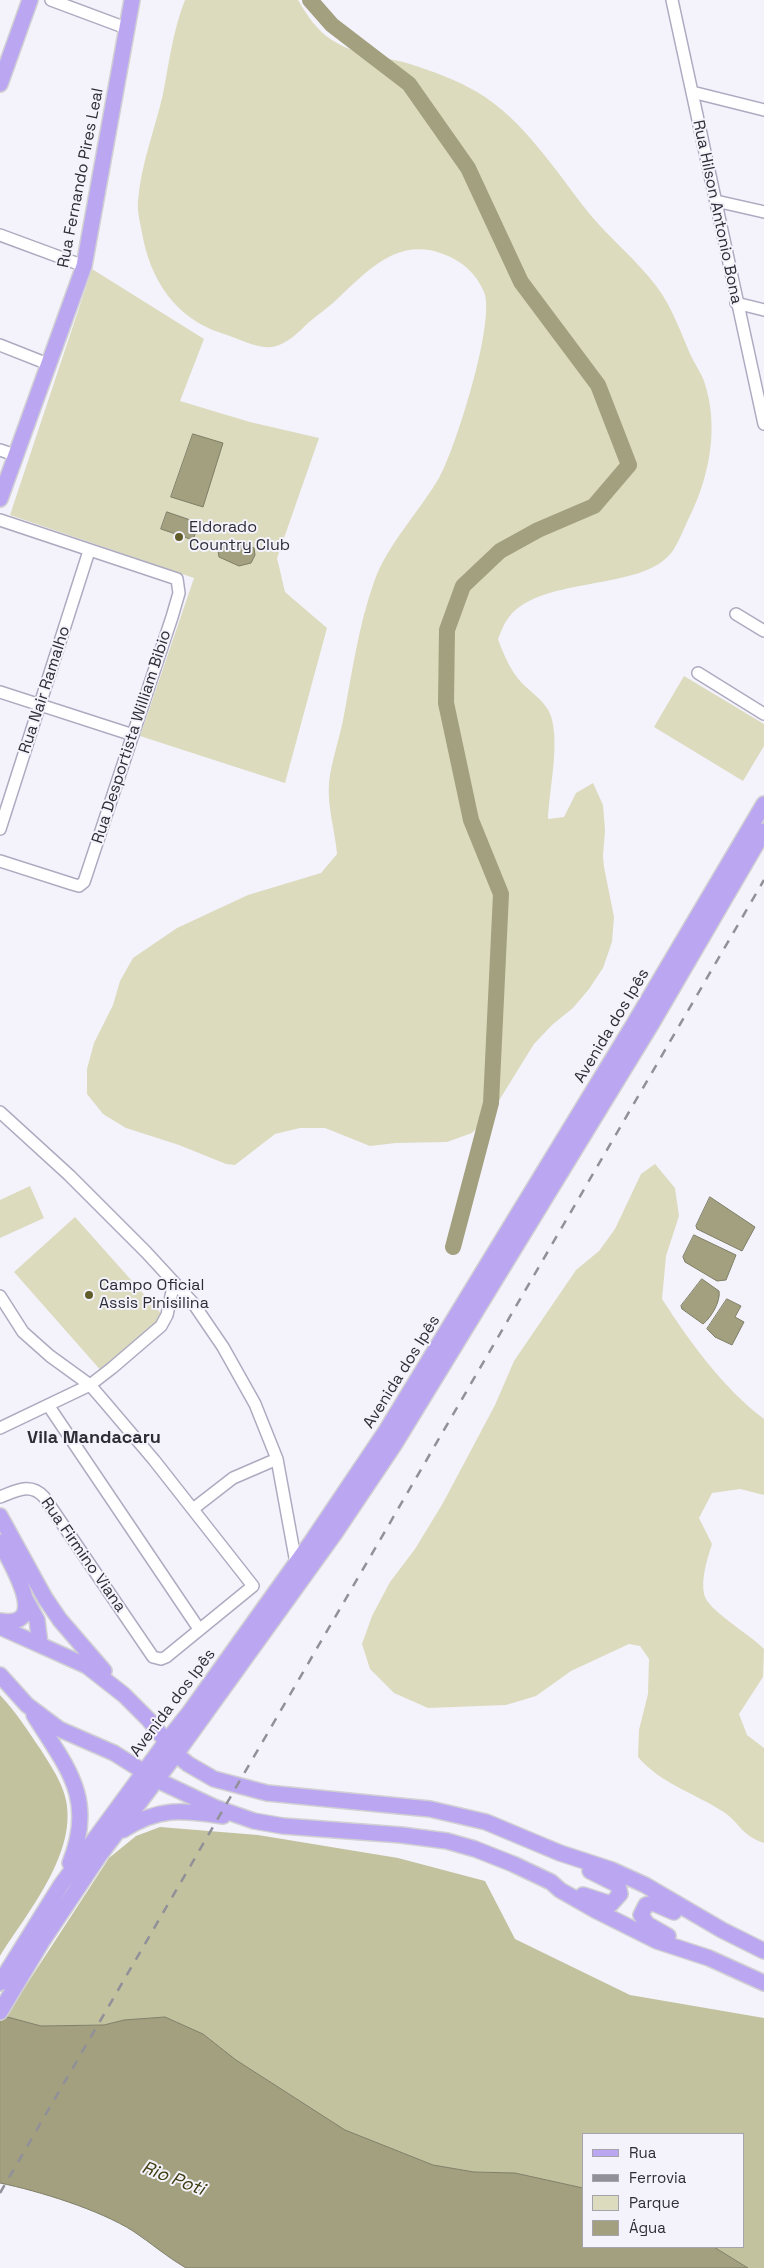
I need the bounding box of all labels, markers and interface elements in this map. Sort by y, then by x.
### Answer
street label: Rua Fernando Pires Leal [54,86,108,270]
street label: Rua Hilson Antonio Bona [688,118,746,306]
place label: Eldorado Country Club [189,518,290,556]
marker: Eldorado Country Club [173,531,185,543]
street label: Rua Nair Ramalho [15,624,75,756]
street label: Rua Desportista William Bibio [88,628,176,846]
street label: Avenida dos Ipês [570,965,654,1087]
place label: Campo Oficial Assis Pinisilina [99,1276,209,1314]
marker: Campo Oficial Assis Pinisilina [83,1289,95,1301]
street label: Avenida dos Ipês [359,1312,445,1432]
district label: Vila Mandacaru [27,1427,161,1449]
street label: Rua Firmino Viana [36,1494,130,1616]
street label: Avenida dos Ipês [126,1645,220,1761]
legend [582,2133,744,2248]
text: Rua [629,2143,656,2162]
water label: Rio Poti [139,2157,207,2201]
text: Ferrovia [629,2168,686,2187]
text: Parque [629,2193,680,2212]
text: Água [629,2218,666,2237]

